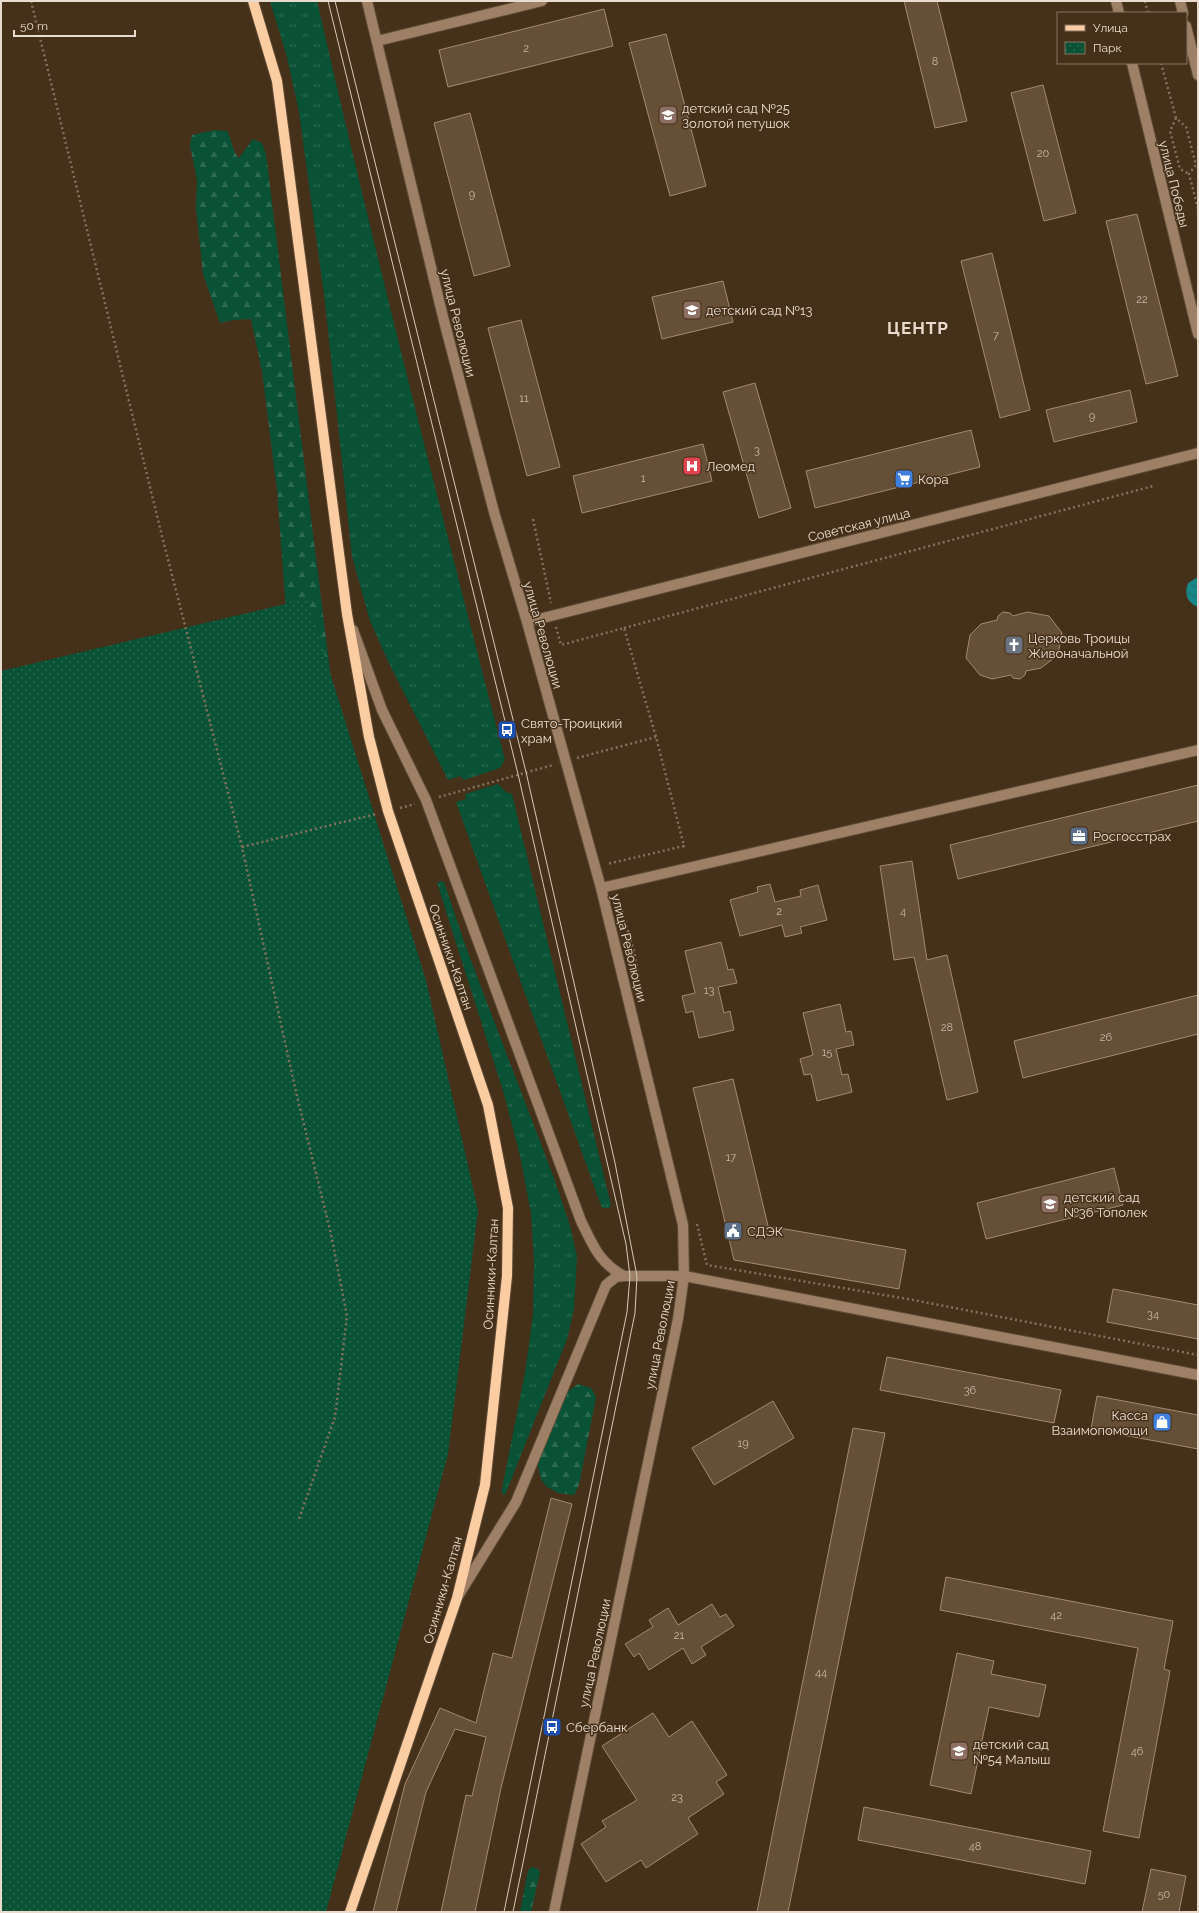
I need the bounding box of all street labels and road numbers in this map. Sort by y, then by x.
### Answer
street label: улица Победы [1156,139,1192,229]
street label: улица Революции [437,267,479,379]
street label: Советская улица [806,505,912,545]
street label: улица Революции [520,580,566,690]
street label: улица Революции [608,892,650,1004]
street label: Осинники-Калтан [426,902,476,1012]
street label: Осинники-Калтан [481,1218,501,1330]
street label: улица Революции [642,1279,678,1391]
street label: Осинники-Калтан [420,1535,466,1645]
street label: улица Революции [576,1597,614,1709]

